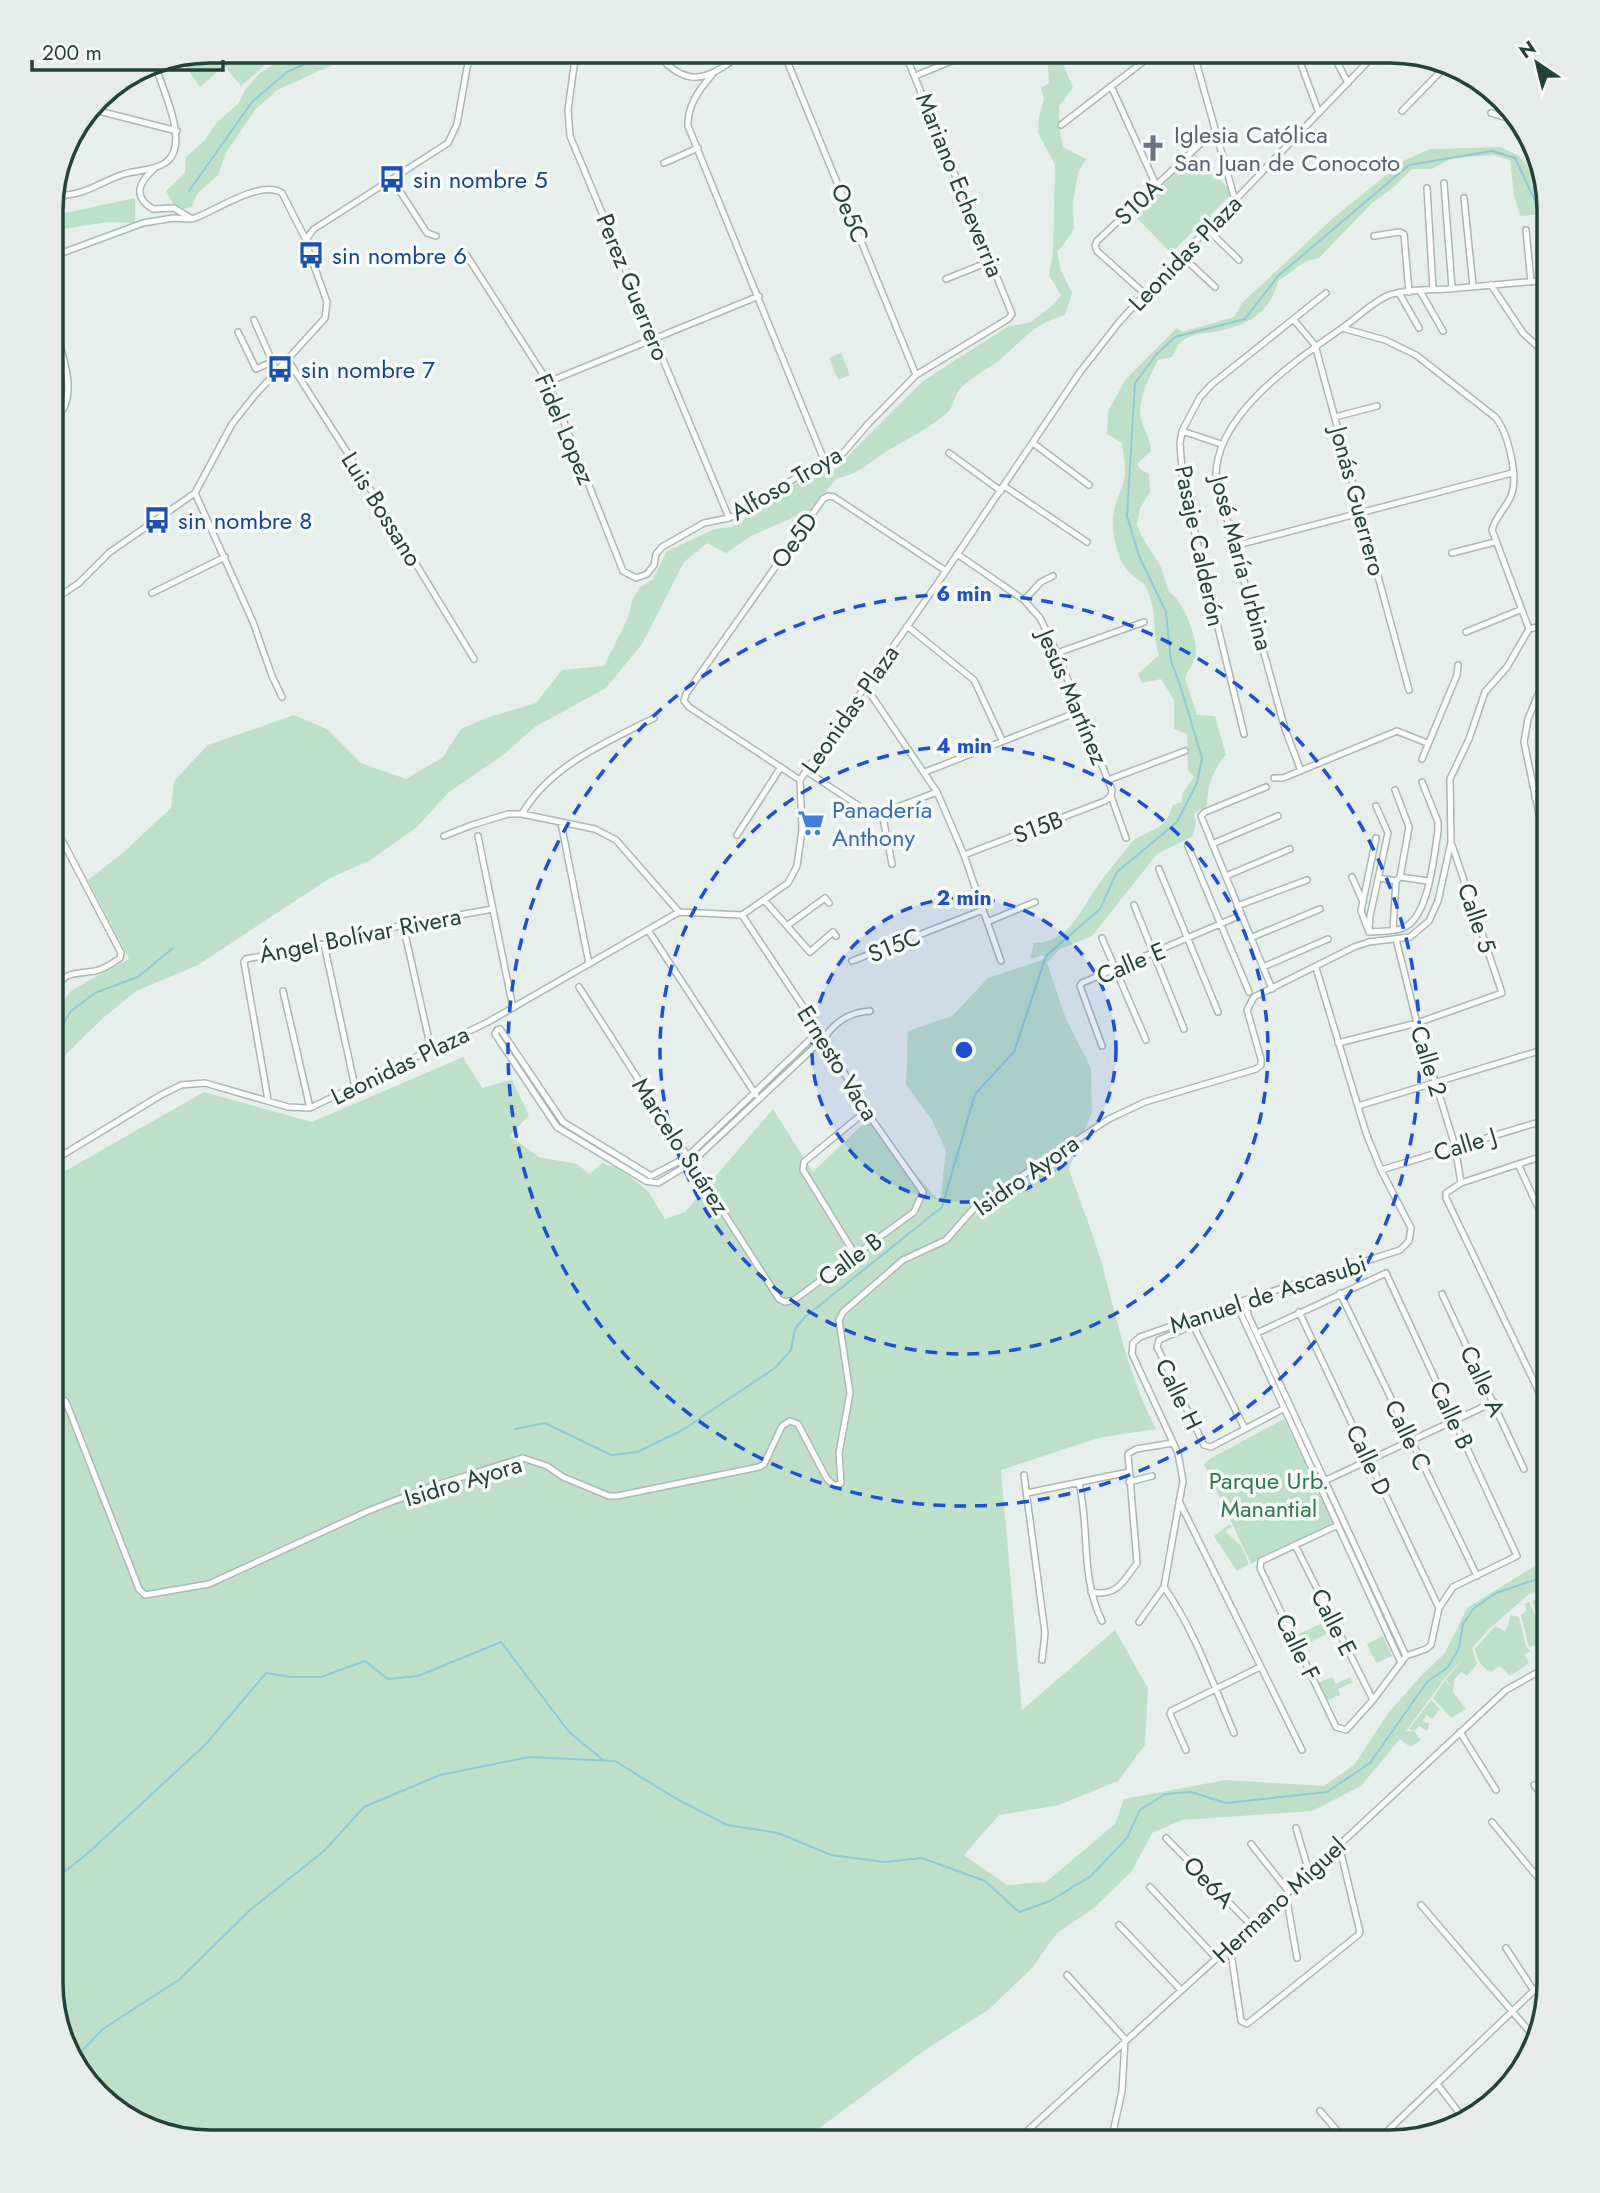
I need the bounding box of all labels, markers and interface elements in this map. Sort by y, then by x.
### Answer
scale bar [32,28,222,72]
north arrow [1502,28,1572,98]
text: N [1514,34,1541,65]
text: 200 m [42,38,102,68]
street label: Mariano Echeverria [907,88,1013,282]
place label: Iglesia Católica San Juan de Conocoto [1174,117,1400,180]
church icon: Iglesia Católica San Juan de Conocoto [1138,133,1168,163]
place label: sin nombre 5 [413,162,548,197]
bus stop icon: sin nombre 5 [377,164,407,194]
street label: S10A [1106,171,1170,233]
street label: Oe5C [822,178,878,248]
street label: Leonidas Plaza [1120,187,1250,319]
street label: Perez Guerrero [588,208,678,366]
place label: sin nombre 6 [332,238,467,273]
bus stop icon: sin nombre 6 [296,240,326,270]
place label: sin nombre 7 [301,352,435,387]
bus stop icon: sin nombre 7 [265,354,295,384]
street label: Fidel Lopez [526,368,604,490]
street label: Jonás Guerrero [1321,420,1395,579]
street label: Alfoso Troya [724,437,848,529]
street label: Luis Bossano [333,445,431,573]
street label: Pasaje Calderón [1166,462,1234,630]
street label: José María Urbina [1201,469,1282,654]
place label: sin nombre 8 [178,503,312,538]
bus stop icon: sin nombre 8 [142,505,172,535]
street label: Oe5D [762,505,826,575]
text: 6 min [936,579,992,609]
street label: Jesús Martínez [1028,621,1117,770]
street label: Leonidas Plaza [793,638,907,780]
text: 4 min [936,731,992,761]
place label: Panadería Anthony [832,792,932,855]
street label: S15B [1008,802,1068,852]
supermarket icon: Panadería Anthony [796,808,826,838]
street label: Calle 5 [1449,878,1505,958]
text: 2 min [936,883,992,913]
street label: Ángel Bolívar Rivera [256,898,464,972]
street label: S15C [862,919,926,971]
street label: Calle E [1091,933,1171,993]
street label: Ernesto Vaca [789,999,887,1127]
street label: Leonidas Plaza [325,1016,475,1114]
street label: Calle 2 [1402,1021,1456,1101]
centre of rings [952,1038,976,1062]
street label: Marcelo Suárez [624,1071,738,1221]
street label: Calle J [1429,1118,1501,1170]
street label: Isidro Ayora [966,1126,1086,1224]
street label: Calle B [811,1224,889,1294]
street label: Manuel de Ascasubi [1165,1246,1371,1342]
street label: Calle A [1451,1340,1515,1422]
street label: Calle H [1147,1352,1211,1436]
street label: Calle B [1421,1375,1483,1455]
street label: Calle C [1376,1394,1440,1476]
street label: Calle D [1337,1419,1401,1501]
street label: Isidro Ayora [400,1447,526,1515]
park label: Parque Urb. Manantial [1209,1463,1329,1526]
street label: Calle E [1302,1582,1366,1662]
street label: Calle F [1267,1608,1329,1686]
street label: Hermano Miguel [1205,1829,1353,1971]
street label: Oe6A [1175,1848,1243,1916]

